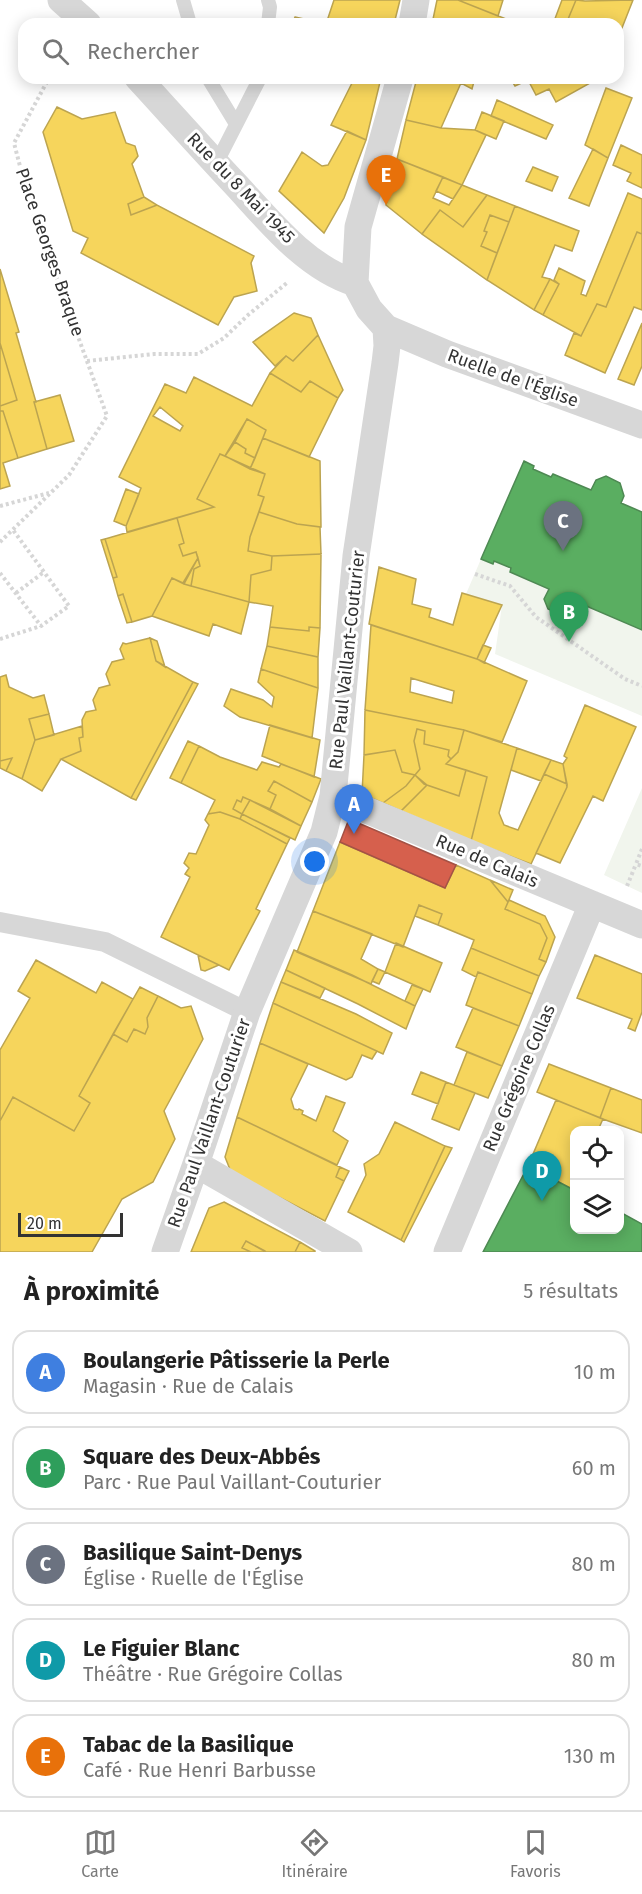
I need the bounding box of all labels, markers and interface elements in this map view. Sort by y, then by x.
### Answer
search box [18,18,624,84]
icon: search [39,35,72,68]
text: Rechercher [87,38,199,65]
street label: Rue du 8 Mai 1945 [182,128,300,248]
pin: E [366,156,406,205]
street label: Place Georges Braque [11,165,89,339]
street label: Ruelle de l'Église [445,343,582,412]
pin: C [544,502,582,551]
street label: Rue Paul Vaillant-Couturier [325,549,369,771]
pin: B [550,592,588,642]
pin: A [334,784,374,834]
street label: Rue de Calais [432,830,542,892]
your location [300,847,329,876]
street label: Rue Grégoire Collas [478,1001,560,1155]
street label: Rue Paul Vaillant-Couturier [163,1015,255,1231]
map controls [570,1126,624,1234]
button: locate [570,1126,624,1180]
pin: D [522,1152,562,1201]
button: layers [570,1180,624,1234]
scale bar [18,1210,123,1238]
text: 20 m [27,1214,62,1233]
text: À proximité [24,1276,159,1307]
text: 5 résultats [523,1279,618,1303]
text: Boulangerie Pâtisserie la Perle [83,1347,390,1374]
text: A [40,1360,51,1384]
text: 10 m [574,1360,616,1384]
text: Magasin · Rue de Calais [83,1374,293,1398]
text: Square des Deux-Abbés [83,1443,320,1470]
text: B [39,1456,52,1480]
text: 60 m [572,1456,616,1480]
text: Parc · Rue Paul Vaillant-Couturier [83,1470,381,1494]
text: Basilique Saint-Denys [83,1539,302,1566]
text: C [40,1552,51,1576]
text: 80 m [571,1552,616,1576]
text: Église · Ruelle de l'Église [83,1566,304,1590]
text: Le Figuier Blanc [83,1635,240,1662]
text: D [39,1648,52,1672]
text: 80 m [571,1648,616,1672]
text: Théâtre · Rue Grégoire Collas [83,1662,343,1686]
text: Tabac de la Basilique [83,1731,294,1758]
text: E [40,1744,51,1768]
text: 130 m [564,1744,616,1768]
text: Café · Rue Henri Barbusse [83,1758,316,1782]
tab: Carte [81,1826,119,1881]
tab: Itinéraire [281,1826,348,1881]
tab: Favoris [510,1826,561,1881]

